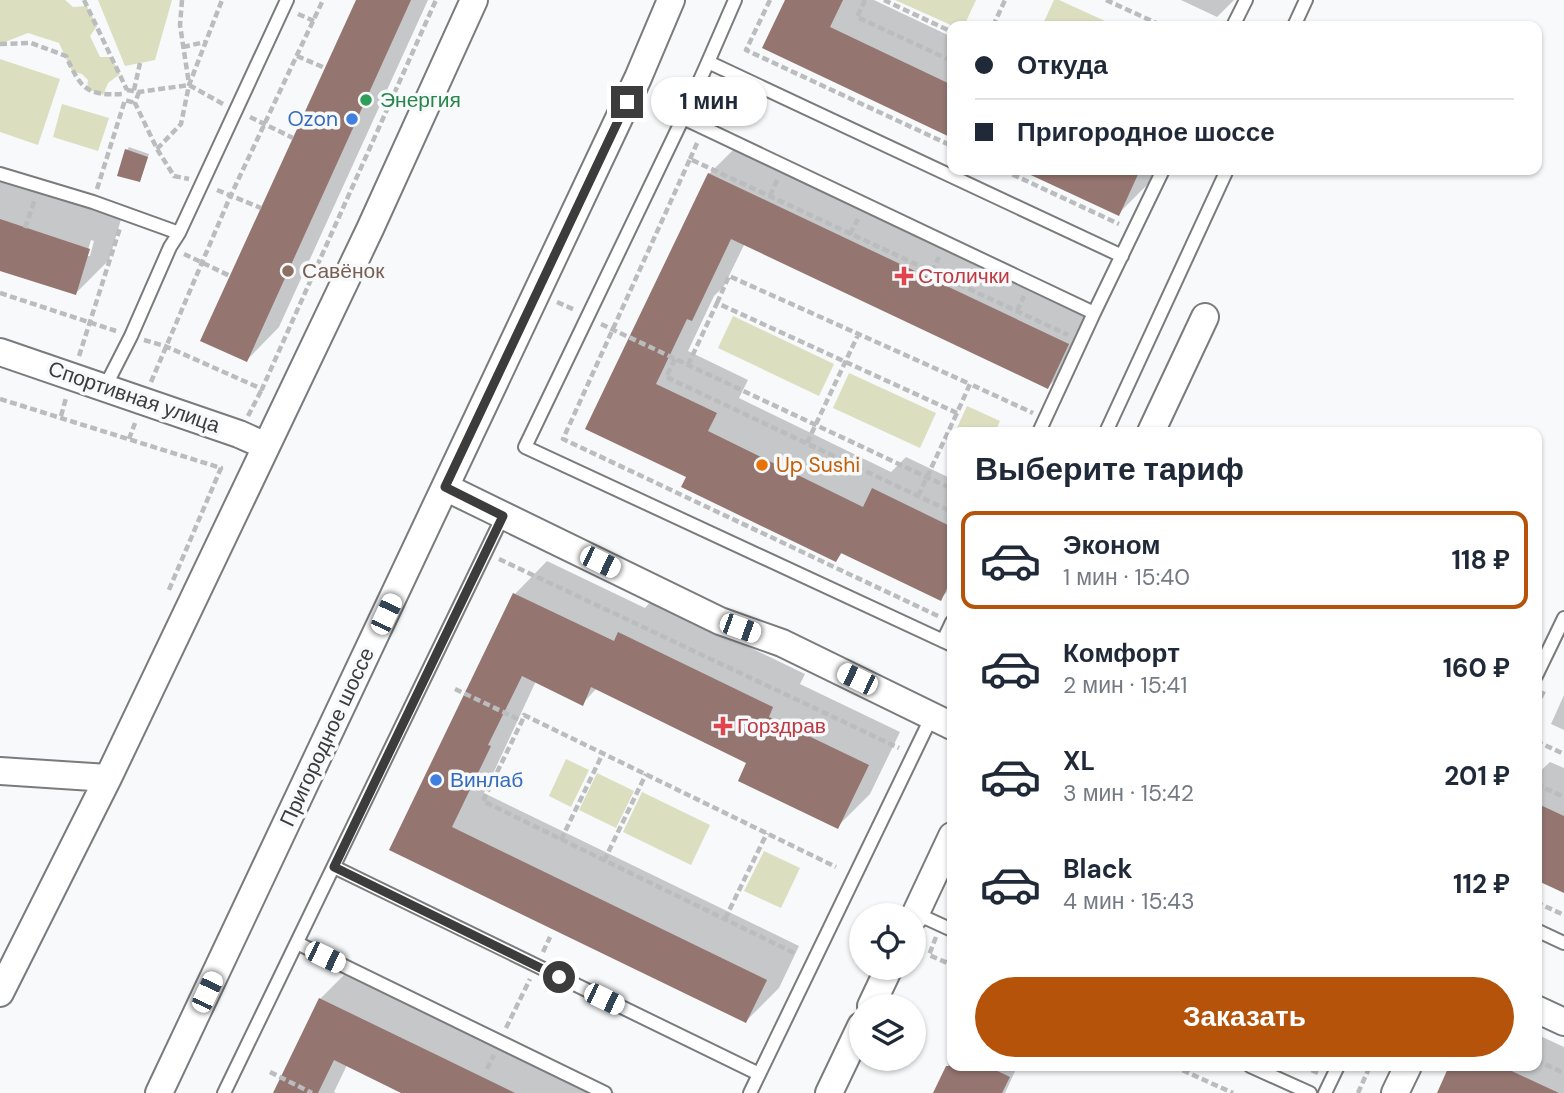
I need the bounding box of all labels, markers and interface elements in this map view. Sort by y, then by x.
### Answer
text: Откуда [1017,48,1108,82]
callout: 1 мин [652,78,767,126]
place label: Энергия [380,86,461,114]
route end [611,86,643,118]
text: 1 мин [680,86,738,116]
marker: Энергия [358,92,374,108]
place label: Ozon [288,105,338,133]
marker: Ozon [344,111,360,127]
text: Пригородное шоссе [1017,115,1275,149]
place label: Савёнок [302,257,385,285]
place label: Столички [918,262,1010,290]
marker: Савёнок [280,263,296,279]
marker: Столички [896,268,912,284]
street label: Спортивная улица [44,354,224,440]
text: Выберите тариф [975,448,1244,490]
place label: Up Sushi [776,451,860,479]
marker: Up Sushi [754,457,770,473]
text: Эконом [1063,528,1161,562]
icon: car [979,529,1042,592]
car [577,543,624,581]
text: 118 ₽ [1451,543,1510,577]
text: 1 мин · 15:40 [1063,562,1190,592]
car [368,591,405,637]
car [717,611,764,645]
text: Комфорт [1063,636,1180,670]
icon: car [979,637,1042,700]
street label: Пригородное шоссе [273,643,381,831]
text: 160 ₽ [1443,651,1510,685]
car [834,660,881,698]
text: 2 мин · 15:41 [1063,670,1188,700]
place label: Горздрав [737,712,826,740]
marker: Горздрав [715,718,731,734]
text: XL [1063,744,1095,778]
icon: car [979,745,1042,808]
text: 201 ₽ [1444,759,1510,793]
place label: Винлаб [450,766,523,794]
marker: Винлаб [428,772,444,788]
text: 3 мин · 15:42 [1063,778,1194,808]
text: Black [1063,852,1133,886]
icon: car [979,853,1042,916]
text: 112 ₽ [1453,867,1510,901]
text: 4 мин · 15:43 [1063,886,1195,916]
map controls [849,903,926,1071]
button: locate [849,903,926,980]
car [302,938,349,976]
route start [543,961,575,993]
car [189,969,226,1015]
button: Заказать [975,977,1514,1057]
car [581,980,628,1018]
button: layers [849,994,926,1071]

